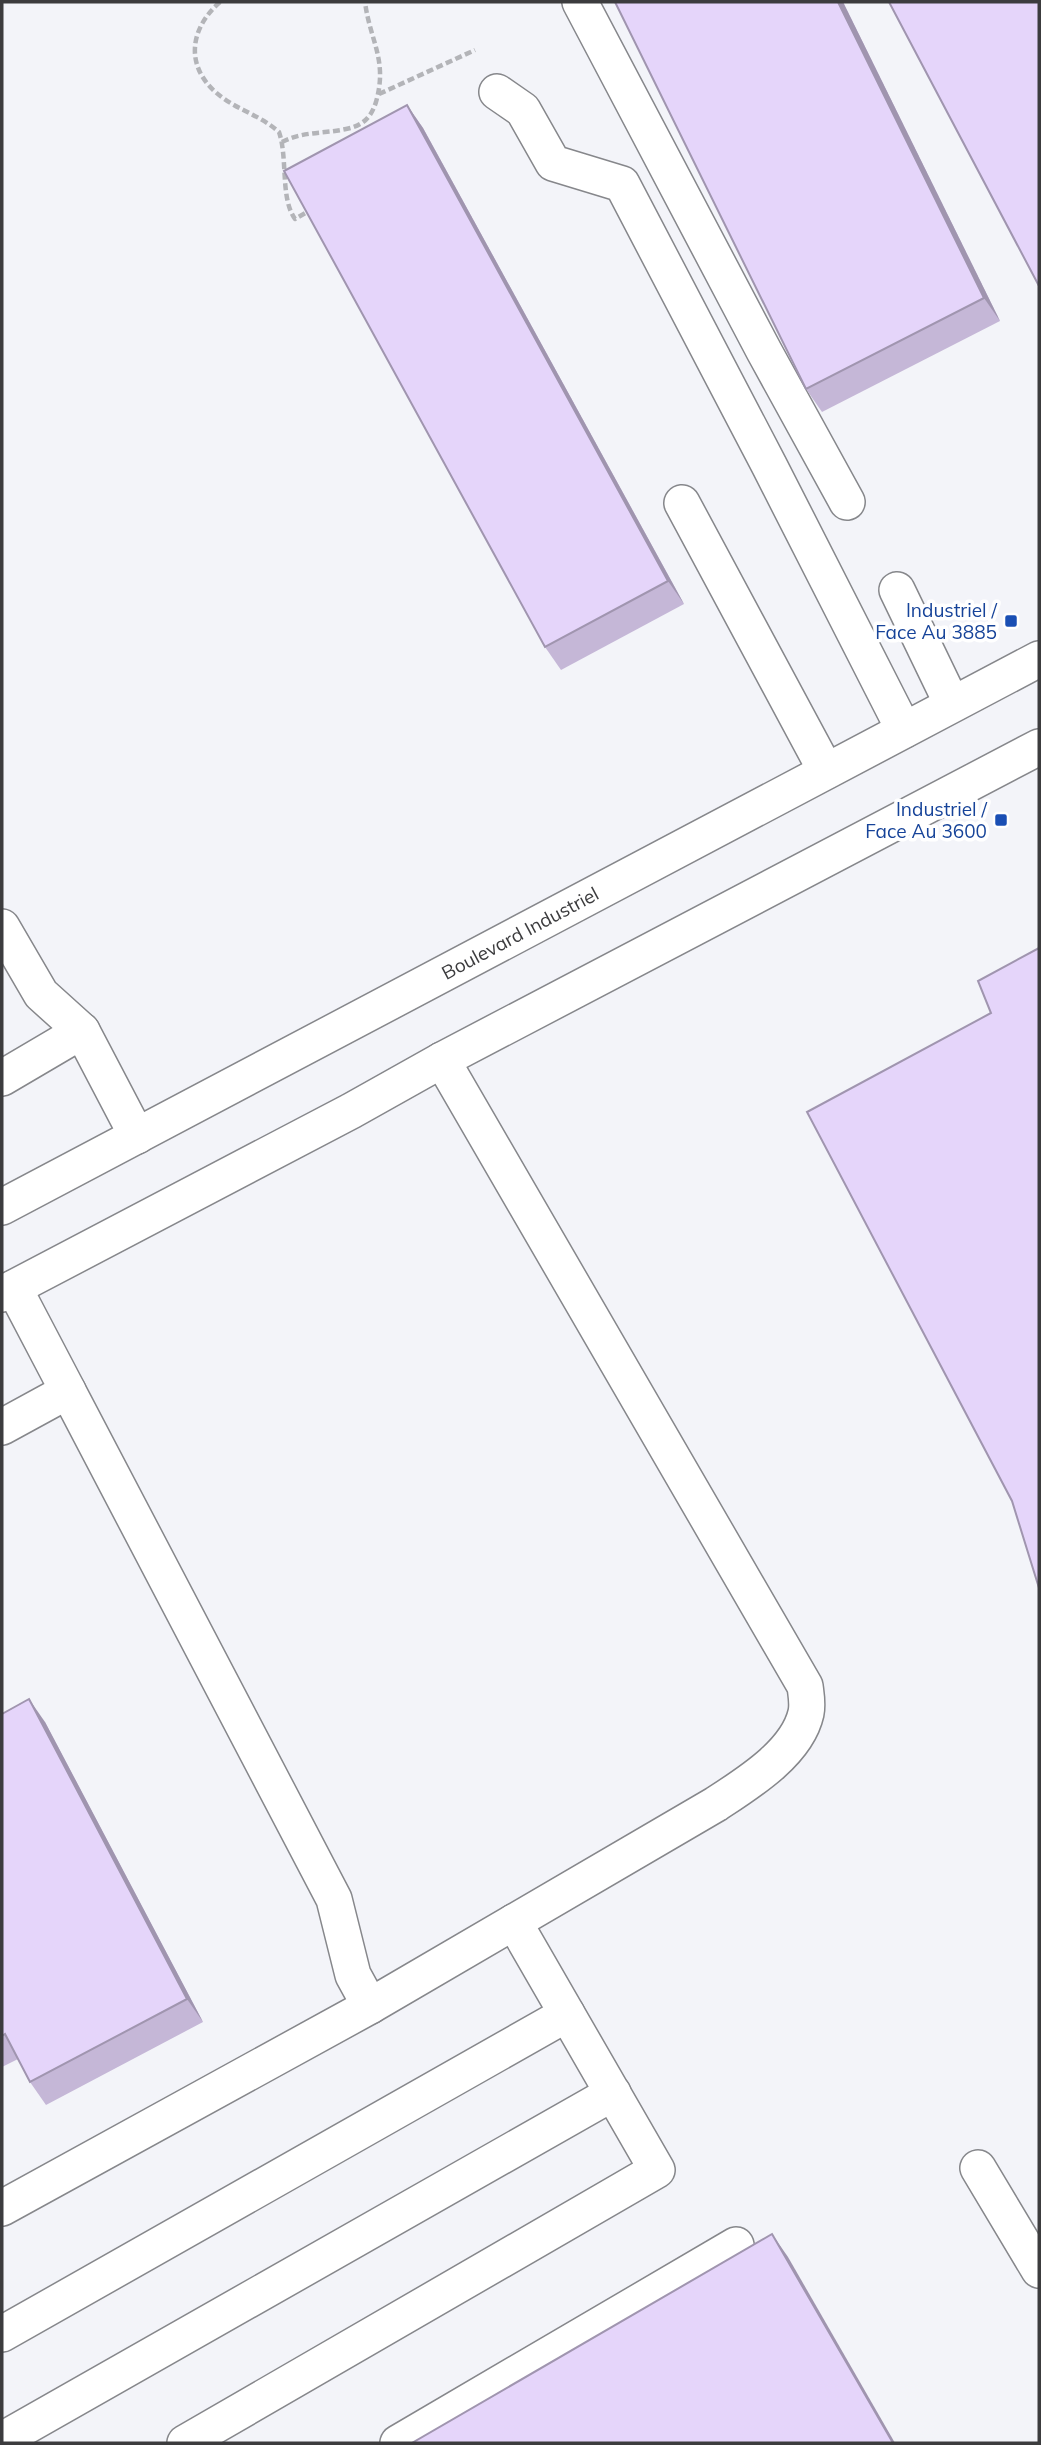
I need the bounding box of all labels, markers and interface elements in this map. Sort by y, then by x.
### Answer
place label: Industriel / Face Au 3885 [875,598,998,644]
marker: Industriel / Face Au 3885 [1003,613,1019,629]
place label: Industriel / Face Au 3600 [865,797,988,843]
marker: Industriel / Face Au 3600 [993,812,1009,828]
street label: Boulevard Industriel [437,881,603,985]

